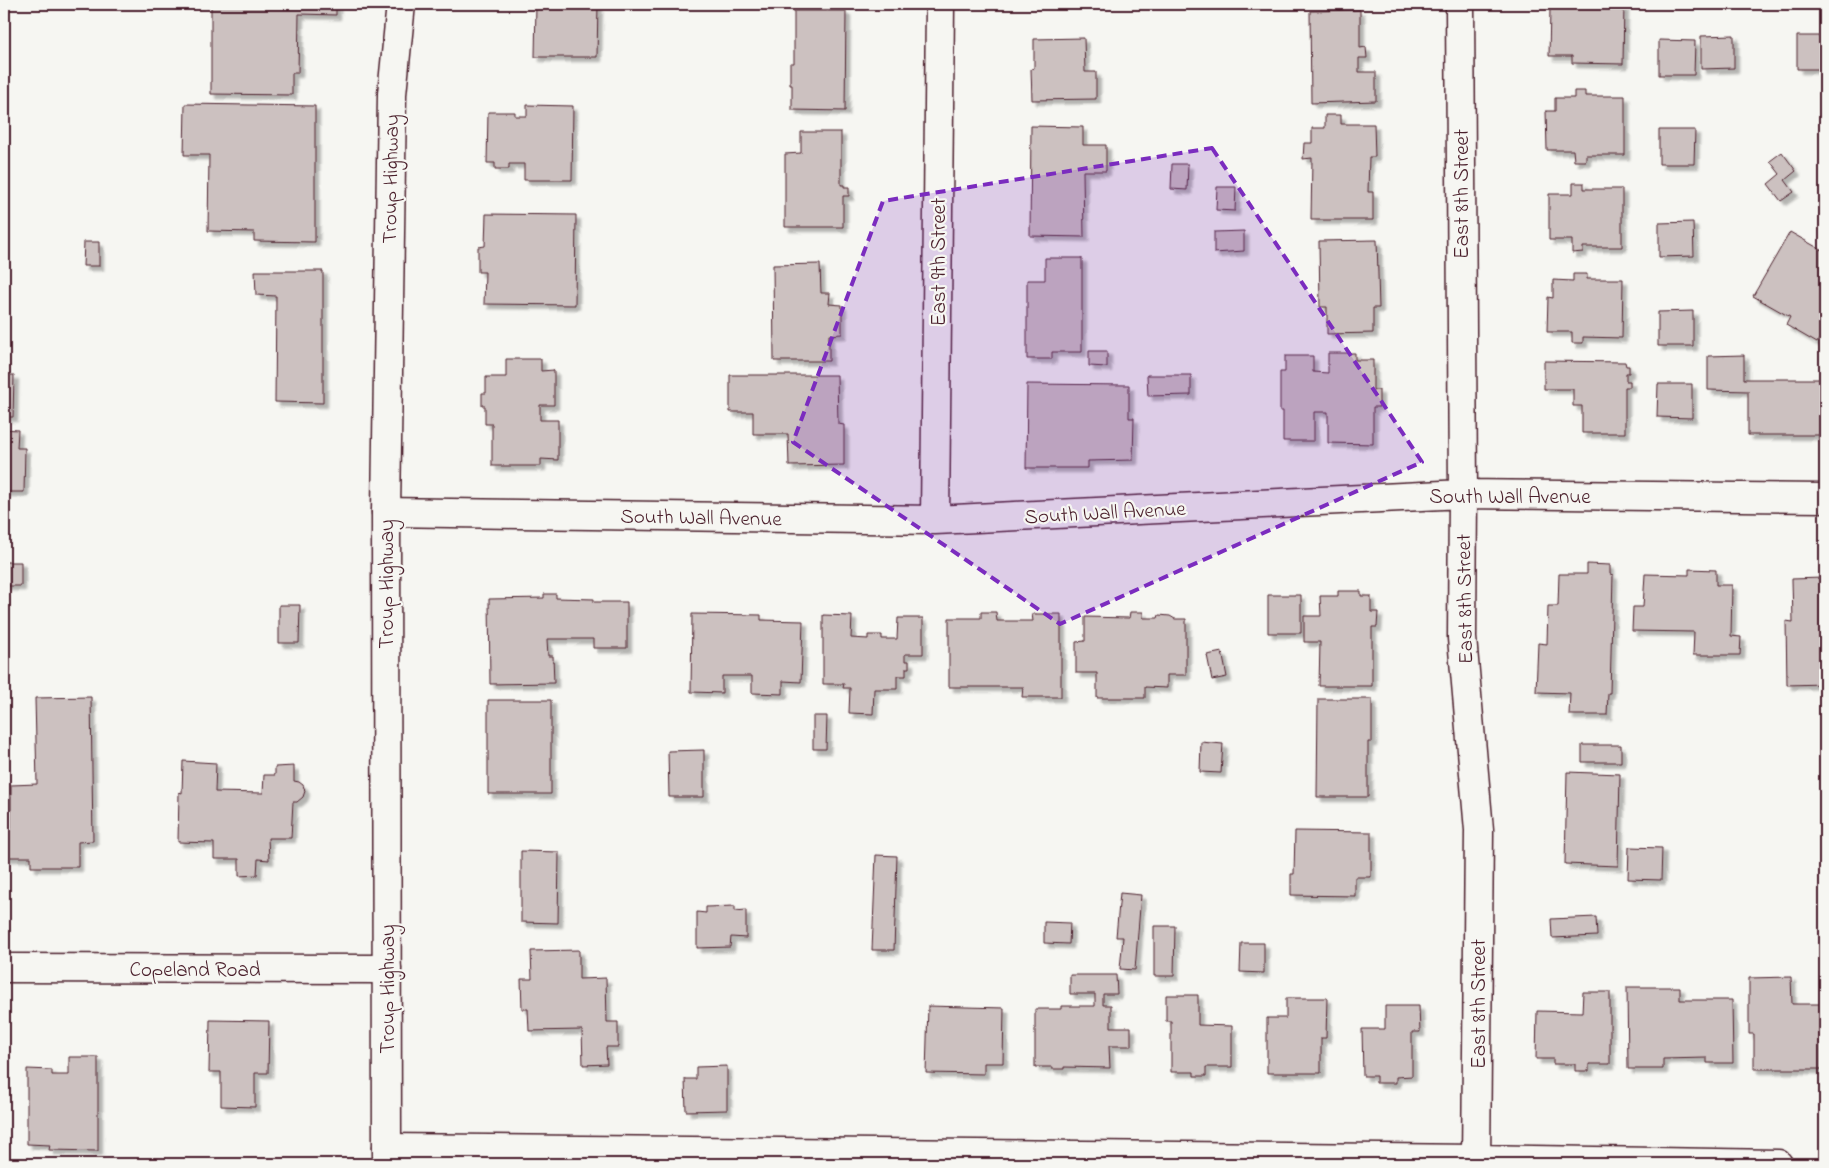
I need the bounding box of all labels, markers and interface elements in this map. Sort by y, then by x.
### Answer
street label: Troup Highway [376,114,410,244]
street label: East 8th Street [1448,129,1478,259]
street label: East 9th Street [925,198,955,326]
street label: South Wall Avenue [1429,483,1591,513]
street label: South Wall Avenue [1024,495,1187,533]
street label: South Wall Avenue [620,503,782,535]
street label: Troup Highway [373,519,405,649]
street label: East 8th Street [1450,534,1482,664]
street label: Troup Highway [374,924,406,1054]
street label: East 8th Street [1465,939,1495,1069]
street label: Copeland Road [129,956,261,986]

